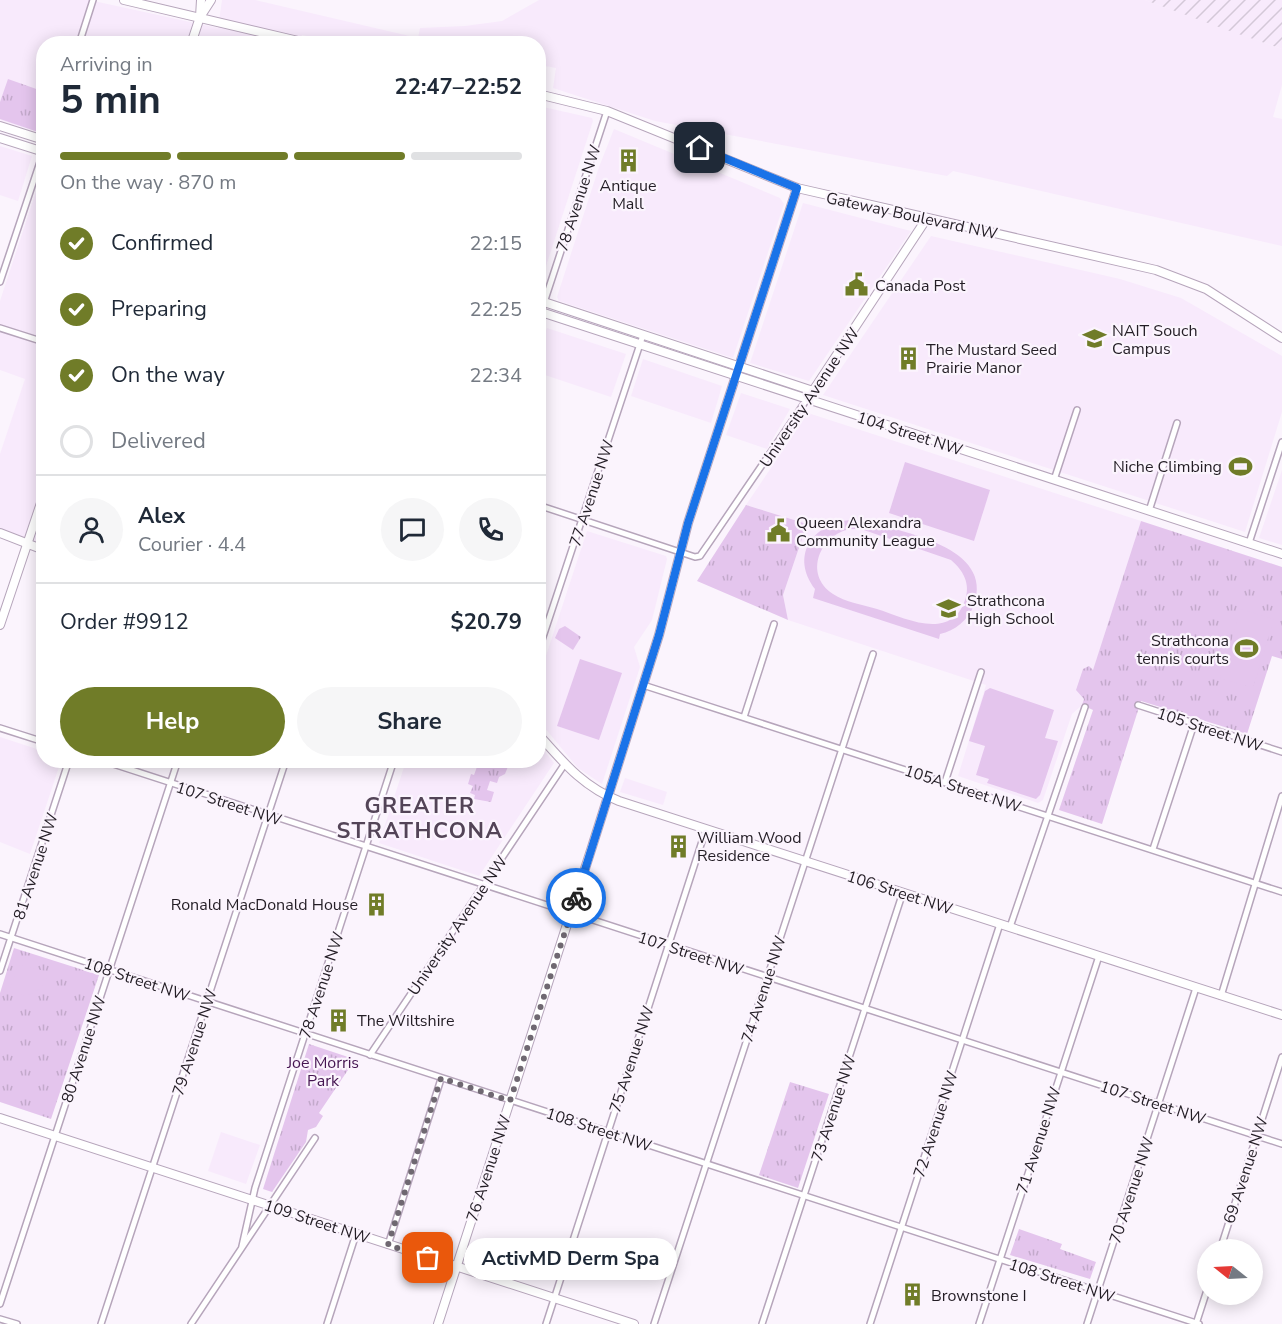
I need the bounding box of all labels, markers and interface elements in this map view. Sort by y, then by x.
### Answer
text: Arriving in [60,51,153,78]
text: 22:47–22:52 [394,72,522,102]
text: 5 min [60,74,161,127]
pin [674,122,725,173]
icon: home [683,131,716,164]
street label: 78 Avenue NW [551,142,607,255]
building icon: Antique Mall [615,147,641,173]
text: On the way · 870 m [60,169,236,196]
place label: Antique Mall [600,175,656,215]
street label: Gateway Boulevard NW [824,187,1000,245]
icon: check [60,227,93,260]
text: Confirmed [111,228,213,258]
text: 22:15 [469,230,522,257]
public building icon: Canada Post [844,272,870,298]
place label: Canada Post [875,275,966,297]
icon: check [60,293,93,326]
text: Preparing [111,294,207,324]
text: 22:25 [469,296,522,323]
place label: NAIT Souch Campus [1112,320,1198,360]
street label: University Avenue NW [755,323,865,472]
school or university icon: NAIT Souch Campus [1081,326,1107,352]
place label: The Mustard Seed Prairie Manor [926,339,1057,379]
building icon: The Mustard Seed Prairie Manor [895,345,921,371]
icon: check [60,359,93,392]
text: On the way [111,360,225,390]
text: 22:34 [469,362,522,389]
street label: 104 Street NW [854,406,966,462]
text: Delivered [111,426,206,456]
street label: 77 Avenue NW [564,437,620,550]
sports icon: Niche Climbing [1227,453,1253,479]
place label: Niche Climbing [1113,456,1222,478]
button: person [60,498,123,561]
button: chat [381,498,444,561]
button: phone [459,498,522,561]
text: Alex [138,501,185,531]
place label: Queen Alexandra Community League [796,512,935,552]
public building icon: Queen Alexandra Community League [765,518,791,544]
text: Courier · 4.4 [138,531,246,558]
place label: Strathcona High School [967,590,1055,630]
school or university icon: Strathcona High School [936,596,962,622]
text: Order #9912 [60,607,189,637]
text: $20.79 [451,607,522,637]
place label: Strathcona tennis courts [1137,630,1229,670]
sports icon: Strathcona tennis courts [1234,636,1260,662]
button: Help [60,687,285,756]
button: Share [297,687,522,756]
street label: 105 Street NW [1154,702,1266,758]
street label: 105A Street NW [901,760,1024,818]
street label: 107 Street NW [173,776,285,832]
district label: GREATER STRATHCONA [337,791,503,846]
street label: 81 Avenue NW [8,810,64,923]
place label: William Wood Residence [697,827,802,867]
building icon: William Wood Residence [666,833,692,859]
street label: University Avenue NW [403,851,513,1000]
street label: 106 Street NW [844,865,956,921]
courier [546,868,606,928]
icon: bike [560,882,593,915]
building icon: Ronald MacDonald House [363,891,389,917]
place label: Ronald MacDonald House [171,894,358,916]
street label: 107 Street NW [635,926,747,982]
street label: 78 Avenue NW [294,929,350,1042]
street label: 74 Avenue NW [736,933,792,1046]
street label: 108 Street NW [81,952,193,1008]
street label: 79 Avenue NW [167,986,223,1099]
street label: 80 Avenue NW [56,993,112,1106]
street label: 75 Avenue NW [604,1003,660,1116]
building icon: The Wiltshire [326,1007,352,1033]
place label: The Wiltshire [357,1010,455,1032]
park label: Joe Morris Park [286,1052,359,1092]
street label: 73 Avenue NW [806,1052,862,1165]
street label: 72 Avenue NW [908,1068,964,1181]
street label: 107 Street NW [1097,1075,1209,1131]
street label: 71 Avenue NW [1011,1084,1067,1197]
street label: 108 Street NW [543,1102,655,1158]
street label: 76 Avenue NW [461,1112,517,1225]
street label: 69 Avenue NW [1218,1114,1274,1227]
street label: 70 Avenue NW [1104,1134,1160,1247]
street label: 109 Street NW [261,1194,373,1250]
pin [402,1232,453,1283]
callout: ActivMD Derm Spa [464,1237,677,1279]
north arrow [1197,1239,1263,1305]
map controls [1197,1239,1263,1305]
icon: bag [411,1241,444,1274]
text: ActivMD Derm Spa [482,1245,660,1272]
street label: 108 Street NW [1006,1253,1118,1309]
building icon: Brownstone I [900,1282,926,1308]
place label: Brownstone I [931,1285,1027,1307]

